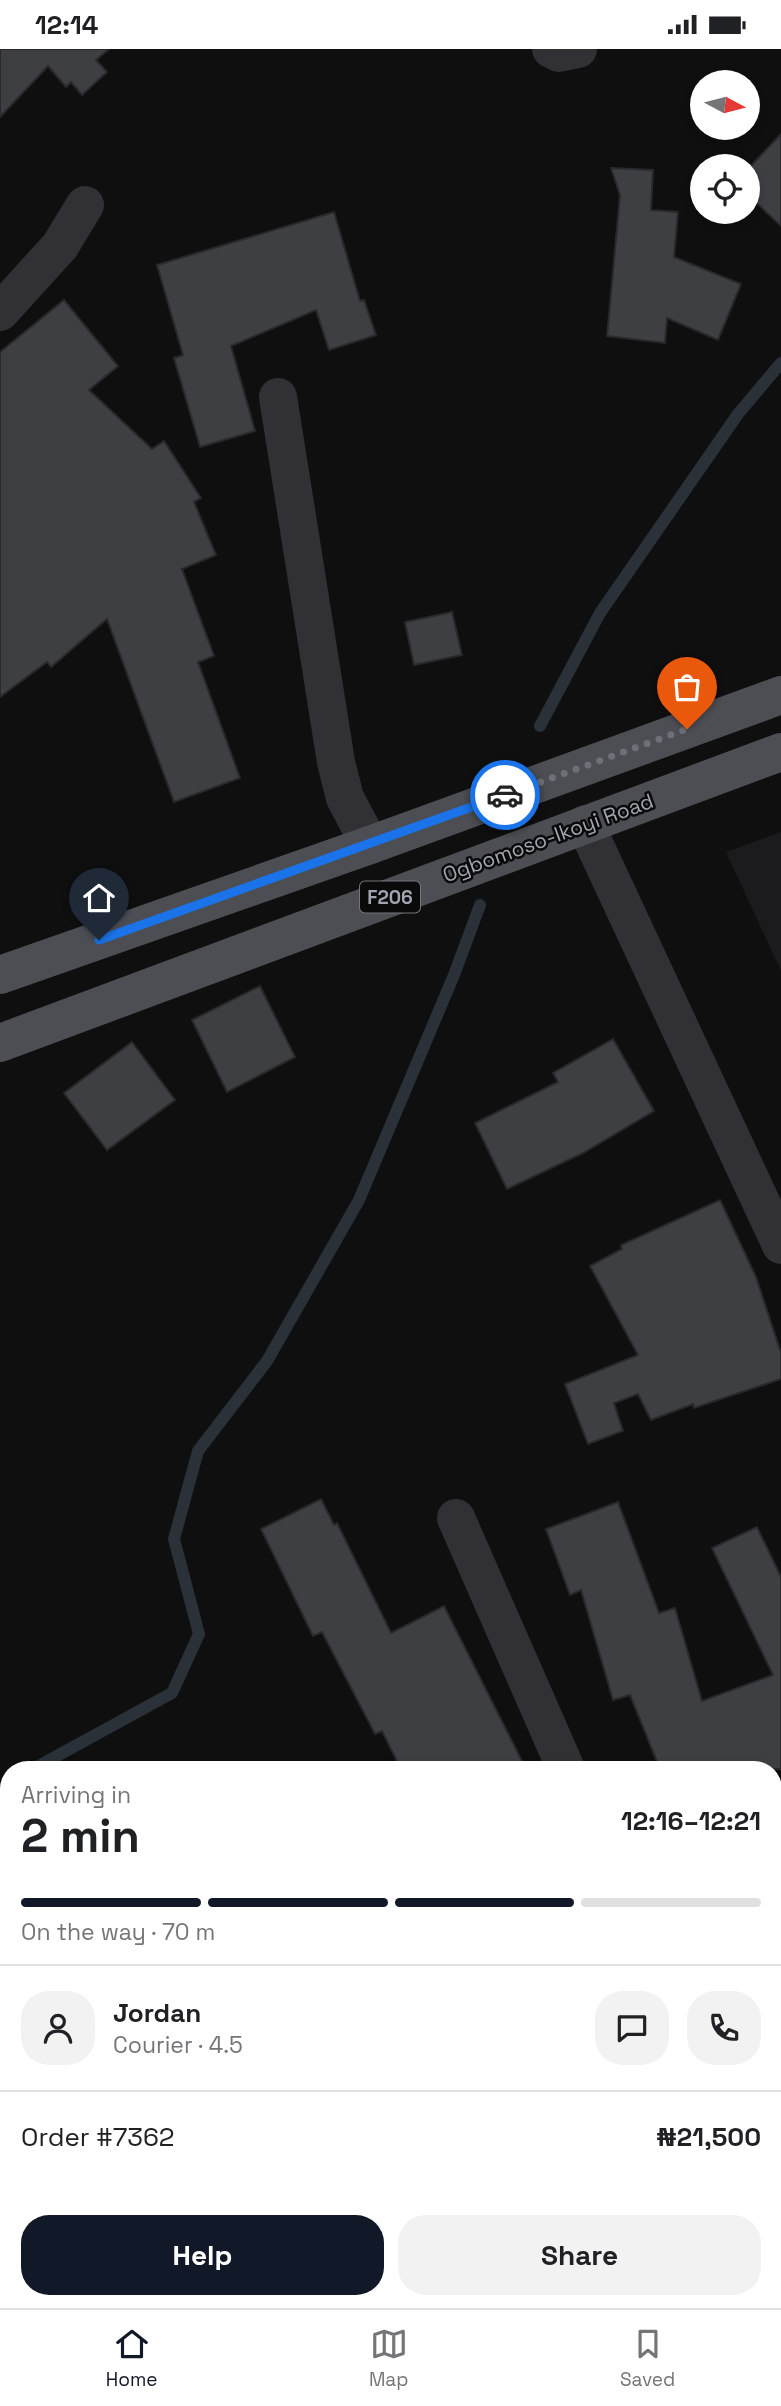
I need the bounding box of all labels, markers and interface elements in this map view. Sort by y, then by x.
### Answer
text: 12:14 [35,8,98,42]
north arrow [690,70,760,140]
map controls [690,70,760,224]
button: locate [690,154,760,224]
pin [657,657,717,729]
icon: bag [668,668,706,706]
courier [470,760,540,830]
icon: car [486,776,524,814]
street label: Ogbomoso-Ikoyi Road [439,787,657,888]
pin [69,868,129,940]
icon: home [80,879,118,917]
road number: F206 [360,881,420,912]
text: Arriving in [21,1780,131,1810]
text: 12:16–12:21 [621,1804,761,1838]
text: 2 min [21,1807,140,1865]
text: On the way · 70 m [21,1917,215,1947]
button: person [21,1991,95,2065]
button: chat [595,1991,669,2065]
button: phone [687,1991,761,2065]
text: Jordan [113,1996,201,2030]
text: Courier · 4.5 [113,2030,243,2060]
text: Order #7362 [21,2120,175,2154]
text: ₦21,500 [656,2120,761,2154]
button: Help [21,2215,384,2295]
button: Share [398,2215,761,2295]
tab: Home [106,2325,157,2392]
tab: Map [369,2325,408,2392]
tab: Saved [620,2325,675,2392]

